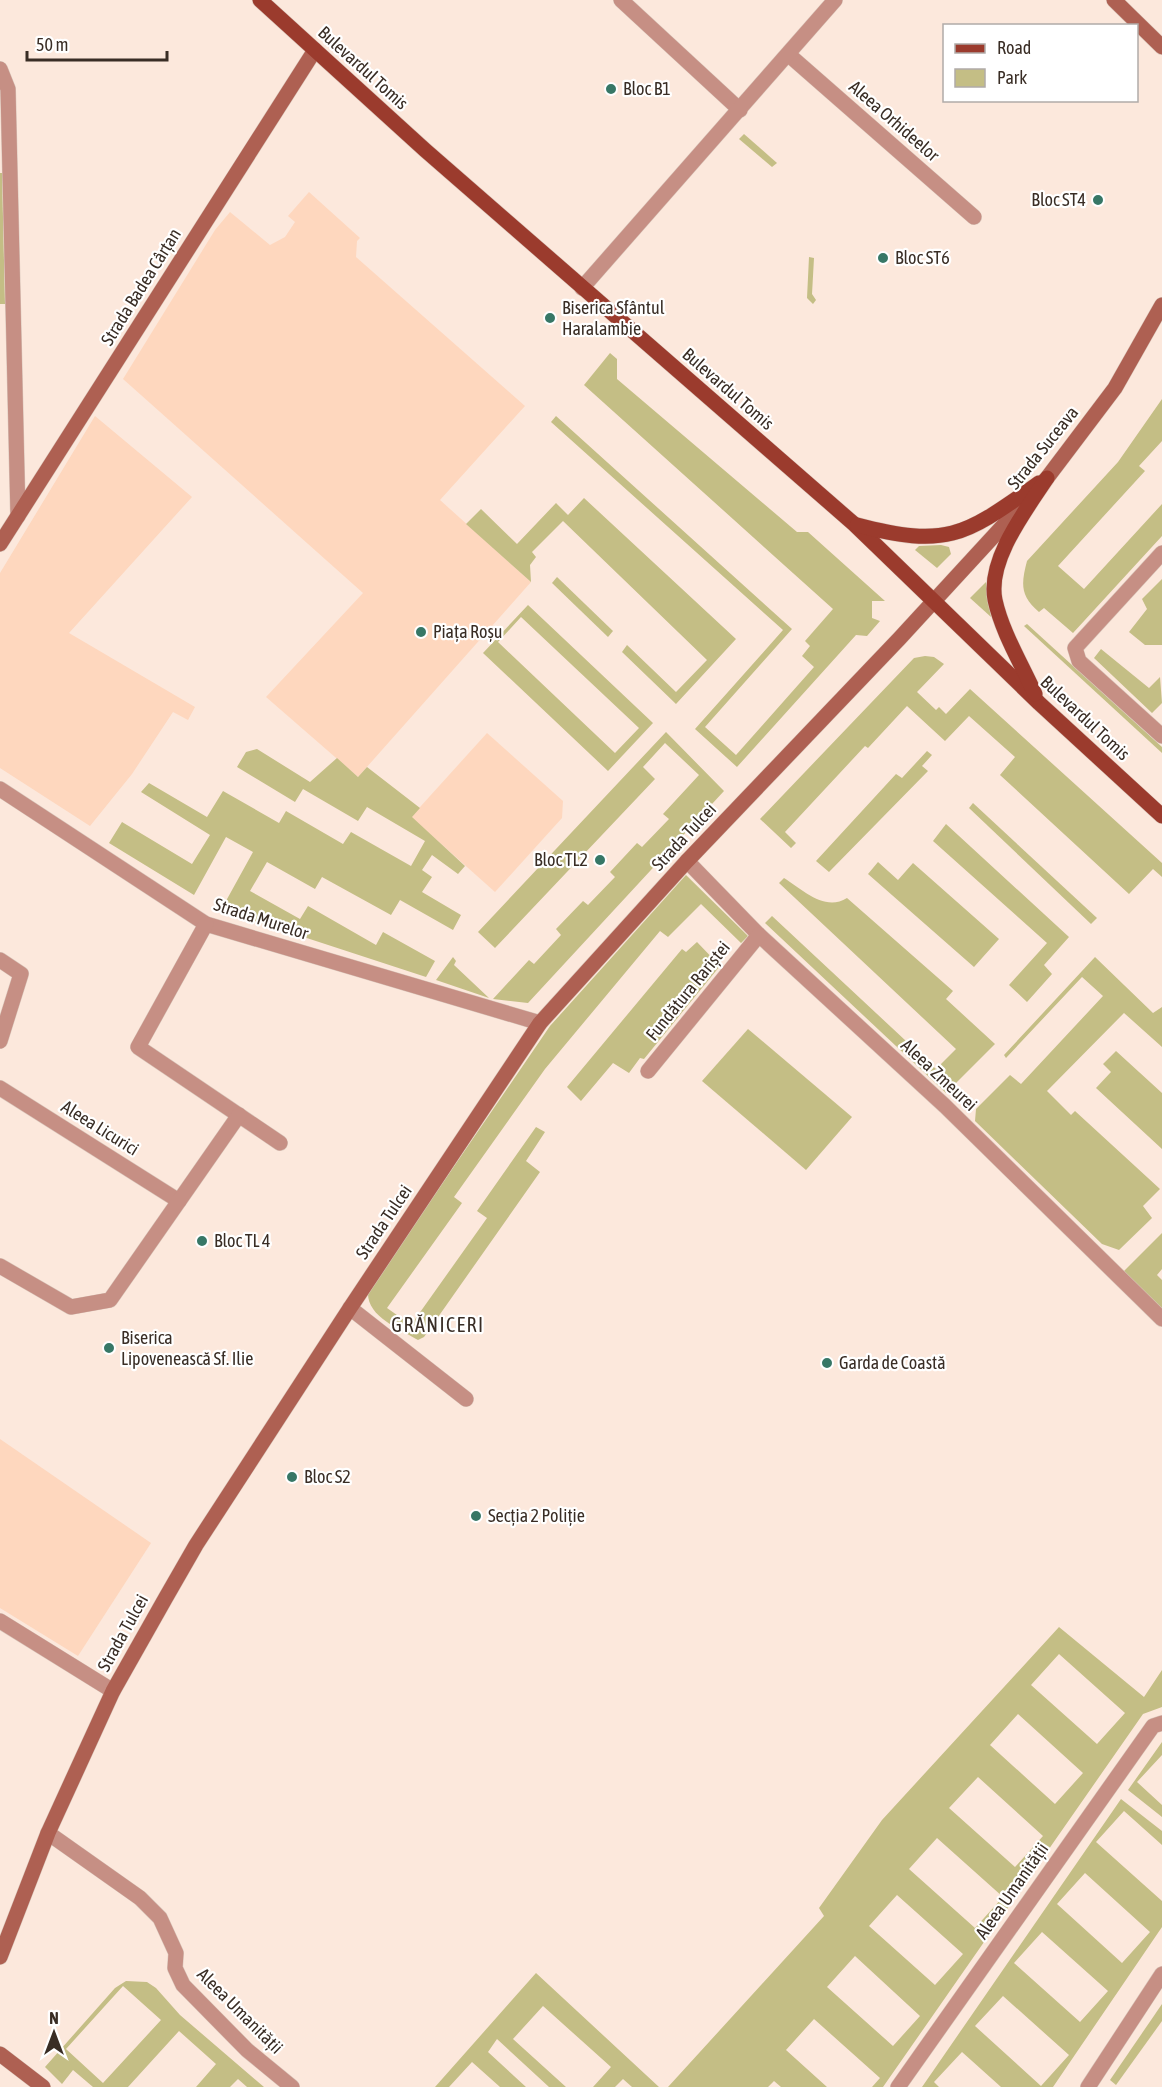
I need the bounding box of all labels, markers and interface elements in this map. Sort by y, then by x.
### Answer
street label: Bulevardul Tomis [314,22,413,114]
scale bar [27,24,166,62]
legend [943,24,1138,102]
text: 50 m [36,34,68,55]
text: Road [997,37,1031,58]
text: Park [997,67,1027,88]
street label: Aleea Orhideelor [845,76,944,166]
place label: Bloc B1 [623,78,671,99]
marker: Bloc B1 [604,82,618,96]
place label: Bloc ST4 [1031,189,1086,210]
marker: Bloc ST4 [1091,193,1105,207]
street label: Strada Badea Cârțan [96,224,185,349]
place label: Bloc ST6 [895,247,950,268]
marker: Bloc ST6 [876,251,890,265]
place label: Biserica Sfântul Haralambie [562,297,665,339]
marker: Biserica Sfântul Haralambie [543,311,557,325]
street label: Bulevardul Tomis [678,343,778,434]
street label: Strada Suceava [1003,402,1082,493]
place label: Piața Roșu [433,621,503,642]
marker: Piața Roșu [414,625,428,639]
street label: Bulevardul Tomis [1037,671,1134,764]
street label: Strada Tulcei [647,799,720,875]
place label: Bloc TL2 [534,849,588,870]
marker: Bloc TL2 [593,853,607,867]
street label: Strada Murelor [211,893,312,944]
street label: Fundătura Rariștei [641,937,734,1045]
street label: Aleea Zmeurei [897,1034,982,1115]
street label: Aleea Licurici [58,1096,143,1160]
street label: Strada Tulcei [351,1181,416,1263]
place label: Bloc TL 4 [214,1230,271,1251]
marker: Bloc TL 4 [195,1234,209,1248]
district label: GRĂNICERI [391,1313,485,1336]
place label: Biserica Lipovenească Sf. Ilie [121,1327,253,1369]
marker: Biserica Lipovenească Sf. Ilie [102,1341,116,1355]
place label: Garda de Coastă [839,1352,946,1373]
marker: Garda de Coastă [820,1356,834,1370]
place label: Bloc S2 [304,1466,351,1487]
marker: Bloc S2 [285,1470,299,1484]
place label: Secția 2 Poliție [488,1505,585,1526]
marker: Secția 2 Poliție [469,1509,483,1523]
street label: Strada Tulcei [93,1591,152,1675]
street label: Aleea Umanității [971,1839,1052,1943]
street label: Aleea Umanității [193,1964,287,2058]
north arrow [24,2003,84,2063]
text: N [49,2009,59,2027]

